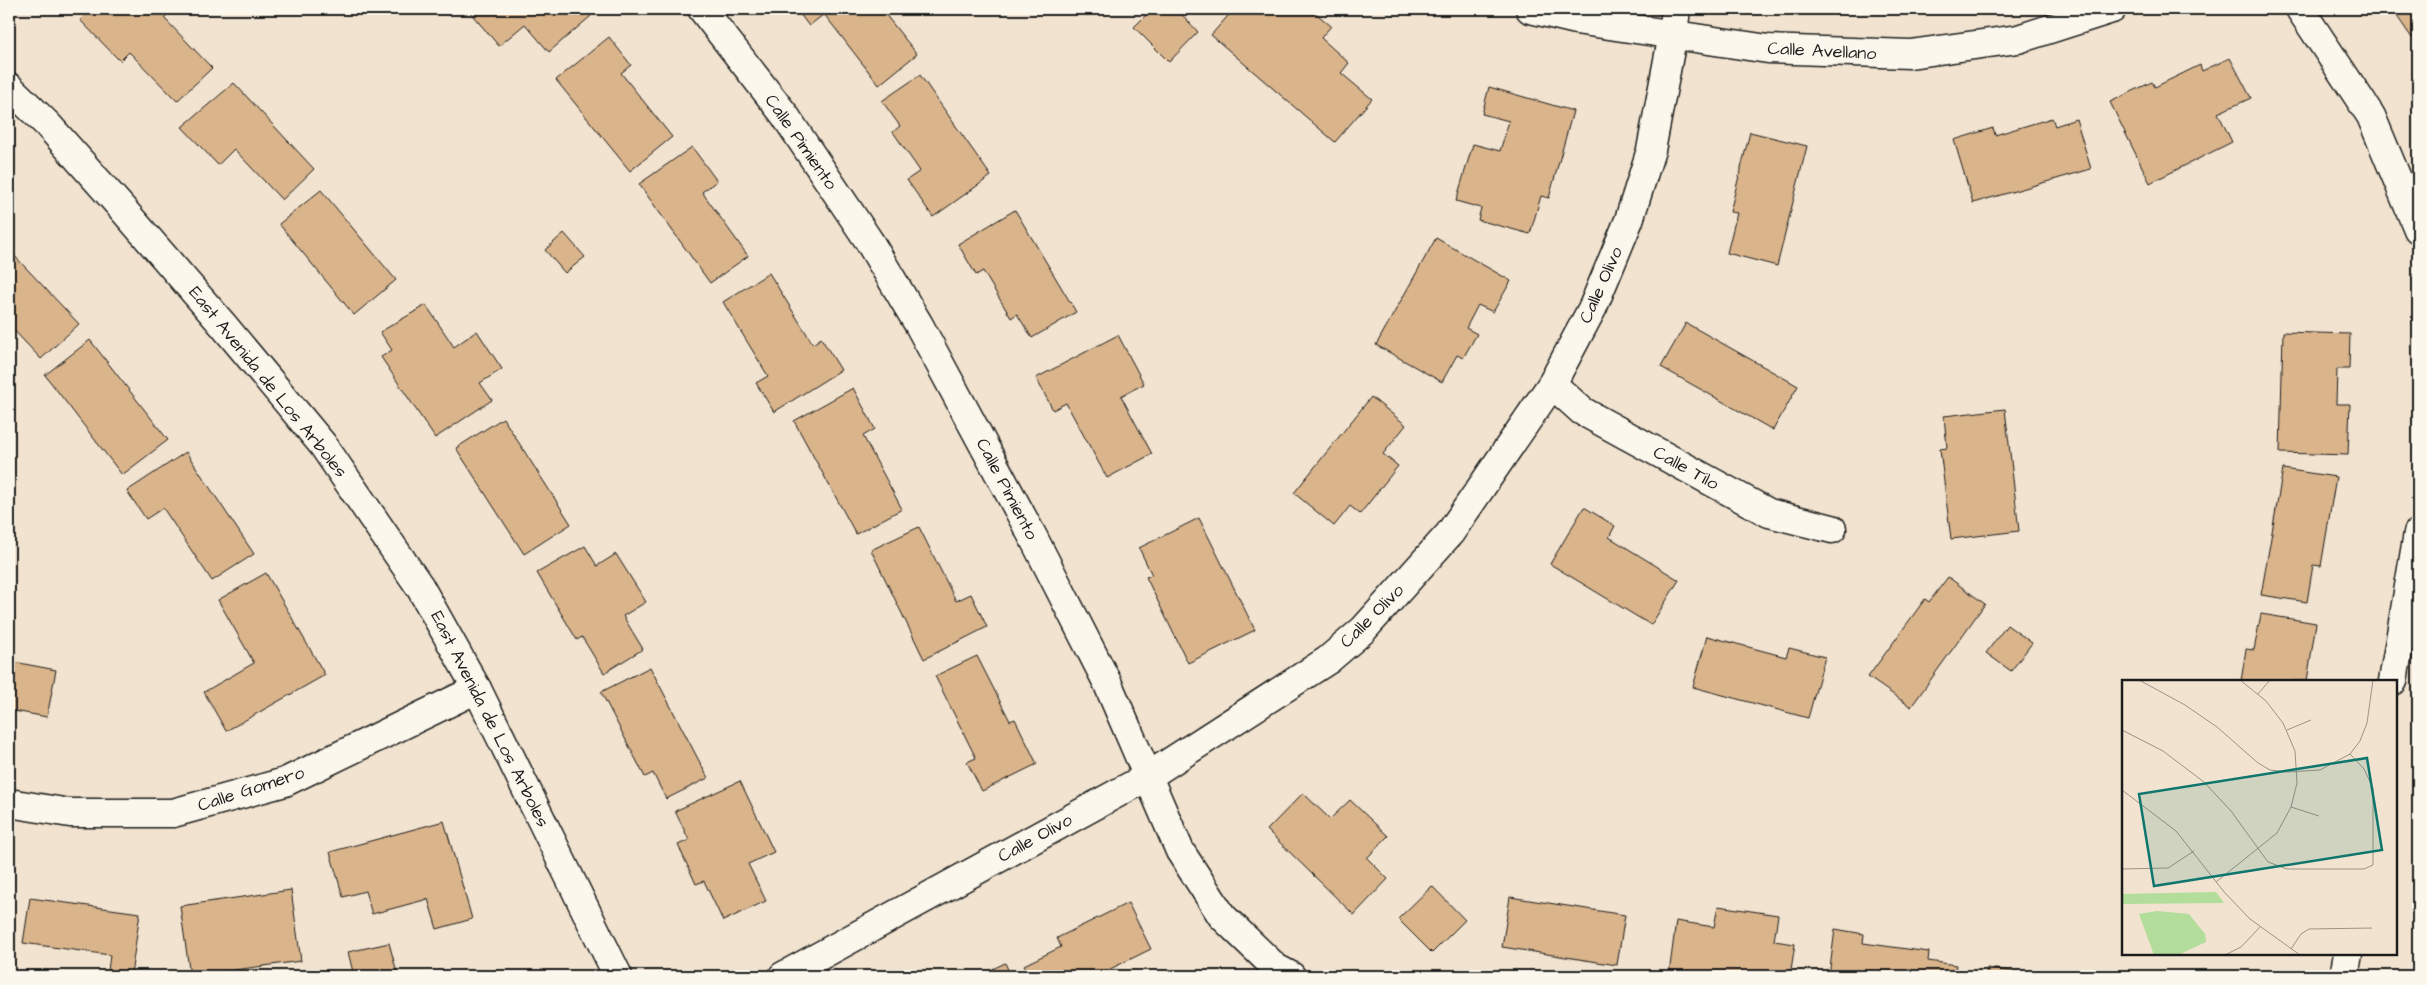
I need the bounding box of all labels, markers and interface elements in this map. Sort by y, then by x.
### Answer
street label: Calle Avellano [1767,36,1877,66]
street label: Calle Pimiento [759,89,843,195]
street label: Calle Olivo [1573,243,1629,327]
street label: East Avenida de Los Arboles [183,281,353,483]
street label: Calle Pimiento [970,434,1044,544]
street label: Calle Tilo [1649,440,1723,496]
street label: Calle Olivo [1334,578,1410,654]
street label: East Avenida de Los Arboles [424,607,556,831]
inset map [2122,680,2397,955]
street label: Calle Gomero [194,760,308,818]
street label: Calle Olivo [993,807,1077,869]

